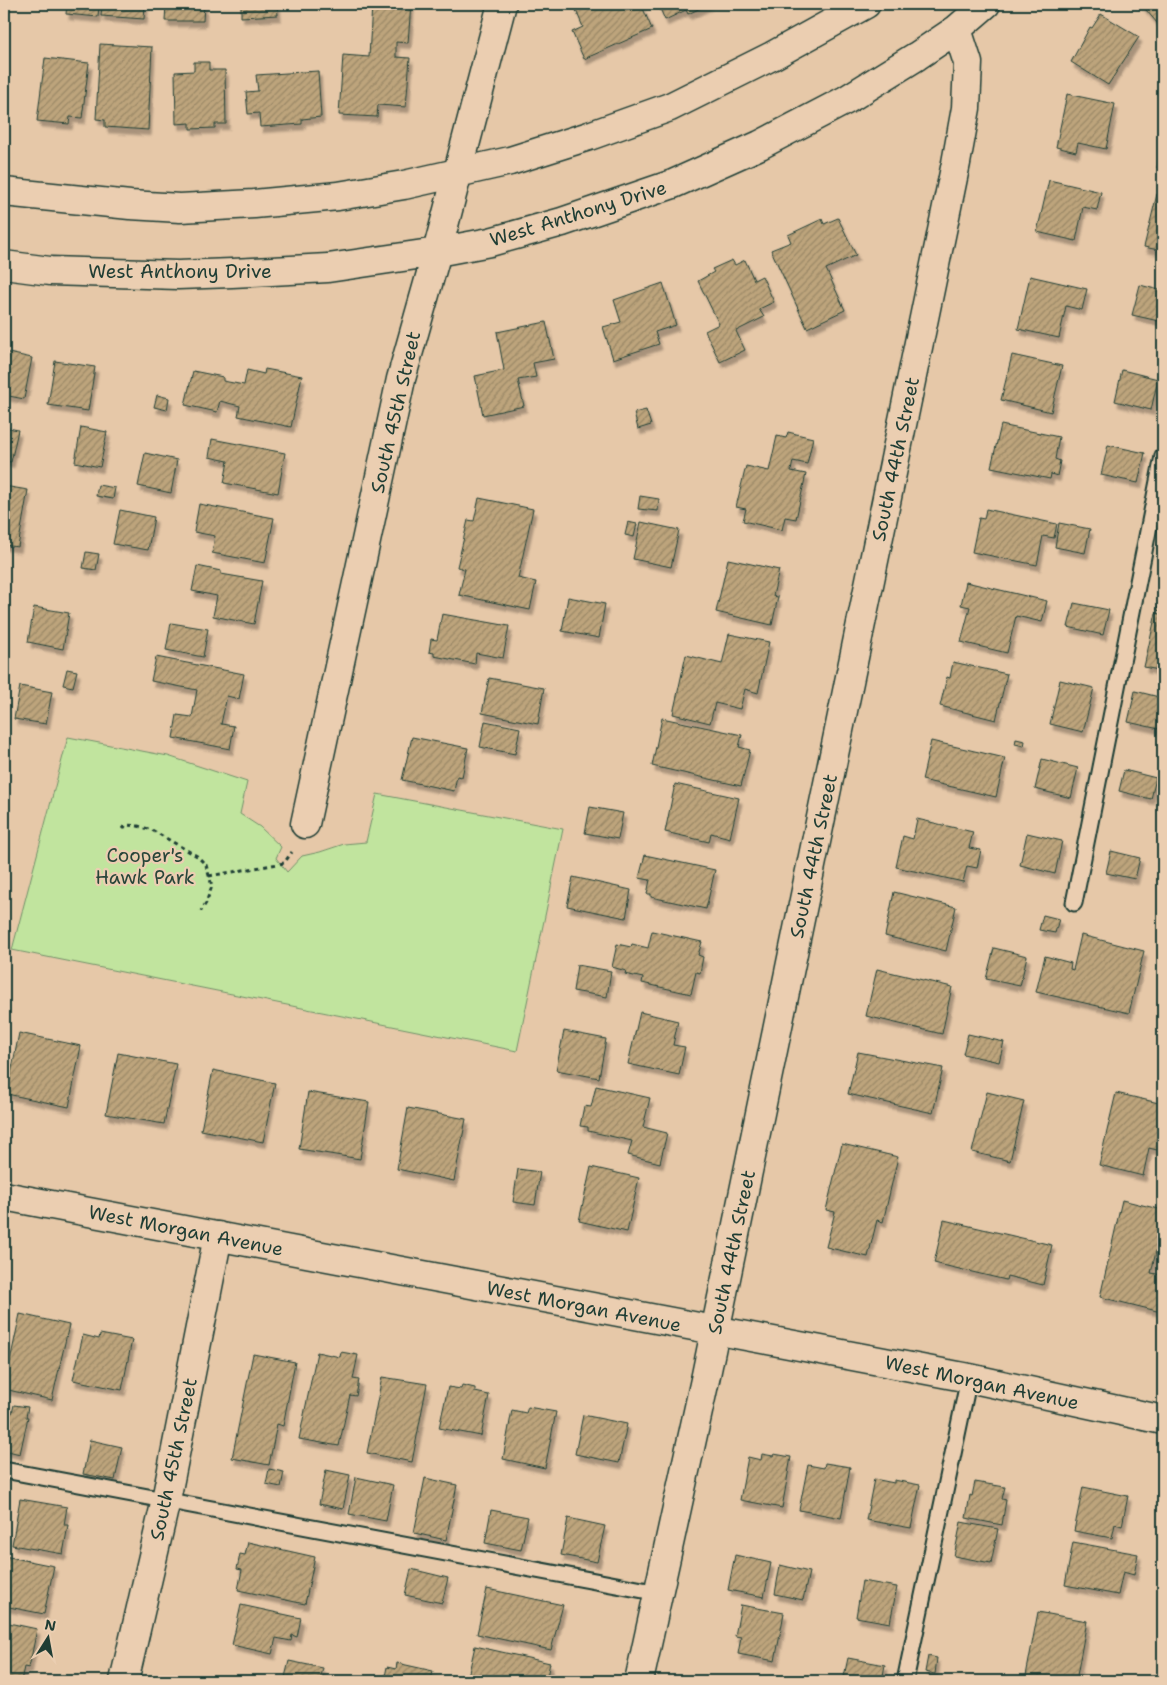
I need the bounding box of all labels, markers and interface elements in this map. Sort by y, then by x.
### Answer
street label: West Anthony Drive [487,175,670,252]
street label: West Anthony Drive [88,259,272,284]
street label: South 45th Street [365,329,426,496]
street label: South 44th Street [866,375,925,543]
street label: South 44th Street [784,772,843,940]
park label: Cooper's Hawk Park [95,843,195,890]
street label: South 44th Street [702,1168,761,1336]
street label: West Morgan Avenue [86,1199,285,1262]
street label: West Morgan Avenue [484,1275,683,1338]
street label: West Morgan Avenue [882,1350,1081,1415]
street label: South 45th Street [144,1375,203,1543]
north arrow [22,1612,72,1662]
text: N [43,1615,58,1635]

